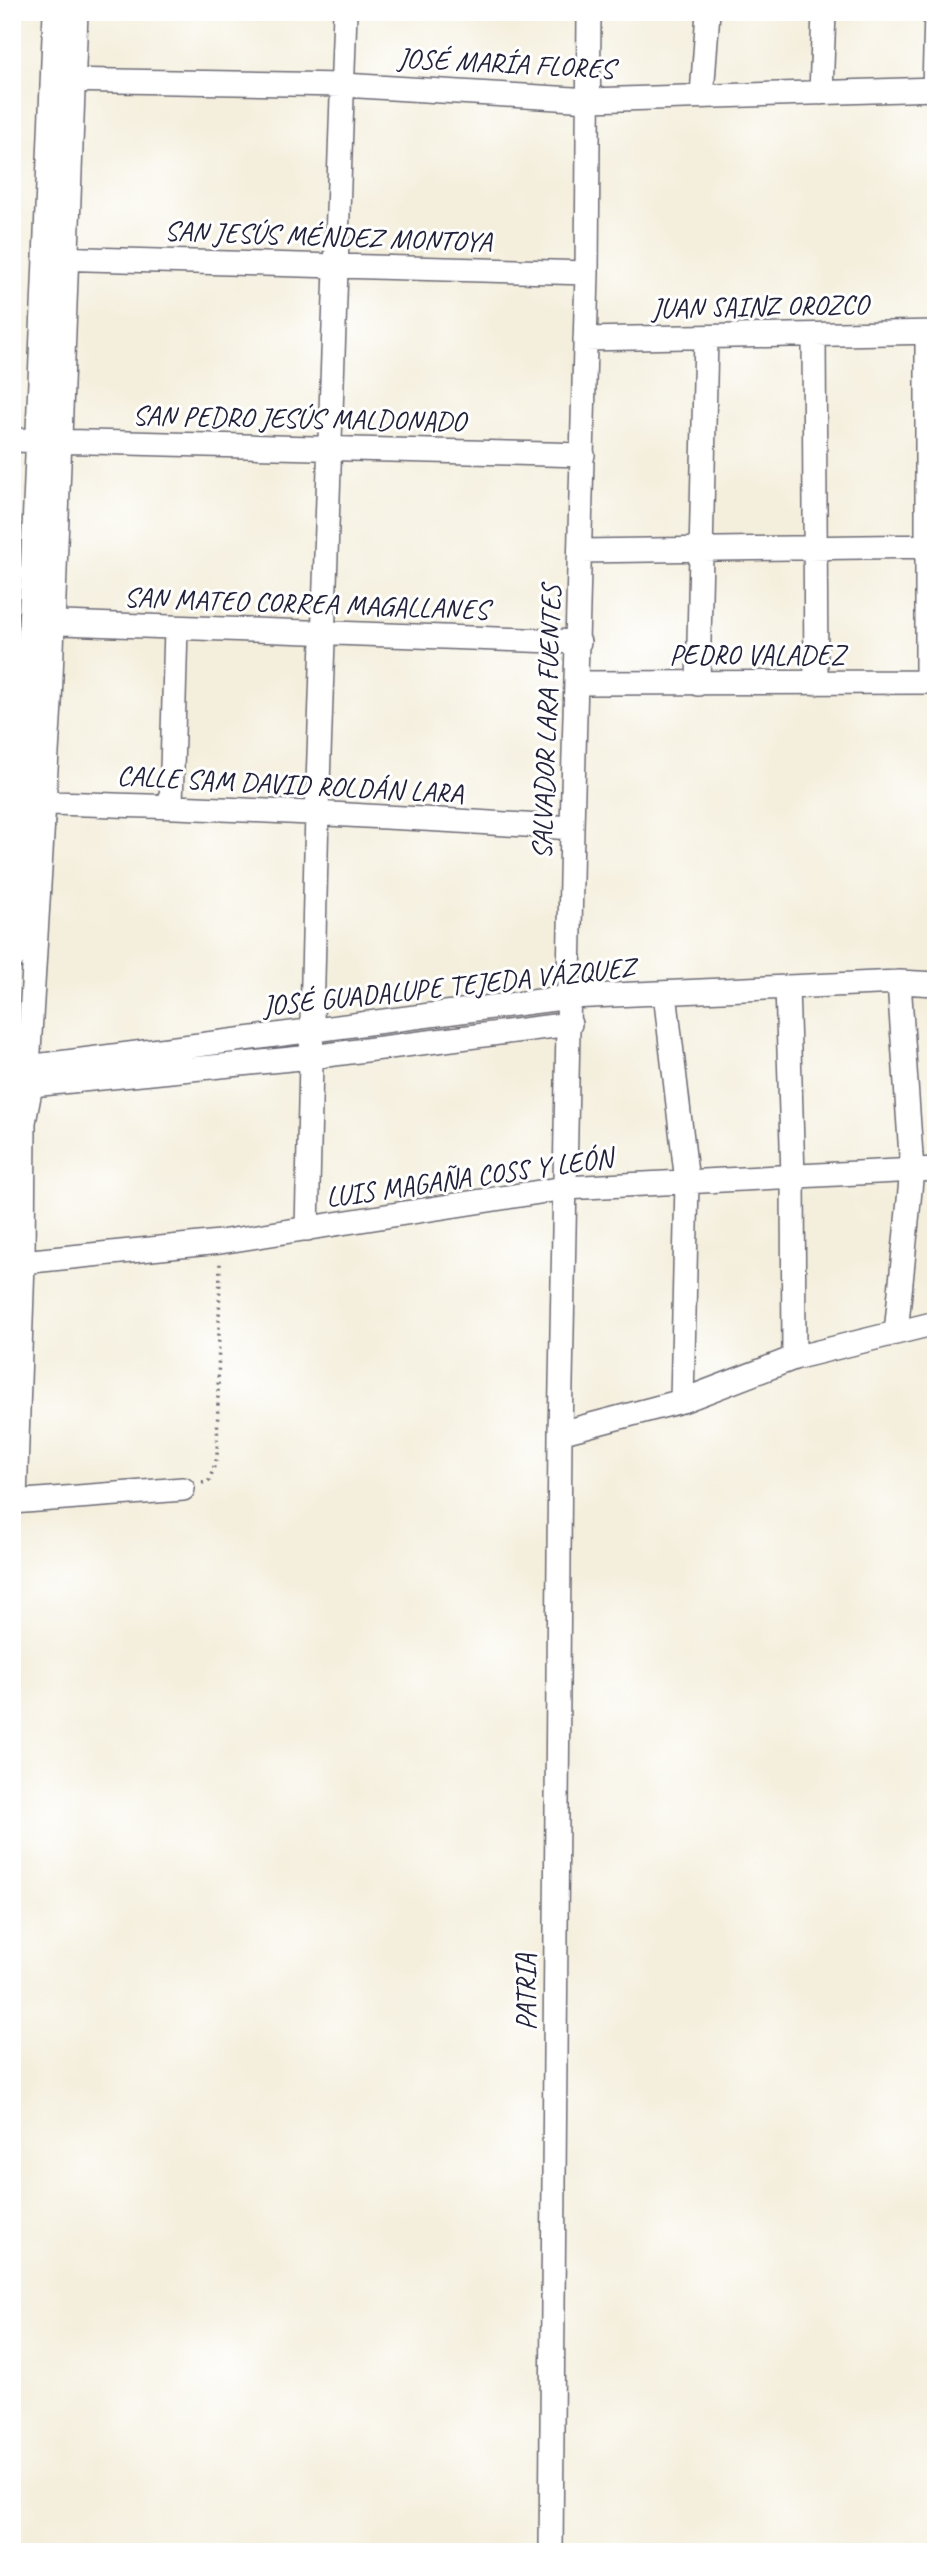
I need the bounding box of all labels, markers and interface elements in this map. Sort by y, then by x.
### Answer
street label: JOSÉ MARÍA FLORES [395,40,620,86]
street label: SAN JESÚS MÉNDEZ MONTOYA [164,213,494,259]
street label: JUAN SAINZ OROZCO [649,287,872,325]
street label: SAN PEDRO JESÚS MALDONADO [132,398,469,438]
street label: SAN MATEO CORREA MAGALLANES [123,579,494,627]
street label: SALVADOR LARA FUENTES [524,581,568,860]
street label: PEDRO VALADEZ [669,637,849,672]
street label: CALLE SAM DAVID ROLDÁN LARA [116,757,465,811]
street label: JOSÉ GUADALUPE TEJEDA VÁZQUEZ [259,949,641,1023]
street label: LUIS MAGAÑA COSS Y LEÓN [323,1139,619,1214]
street label: PATRIA [508,1953,543,2030]

